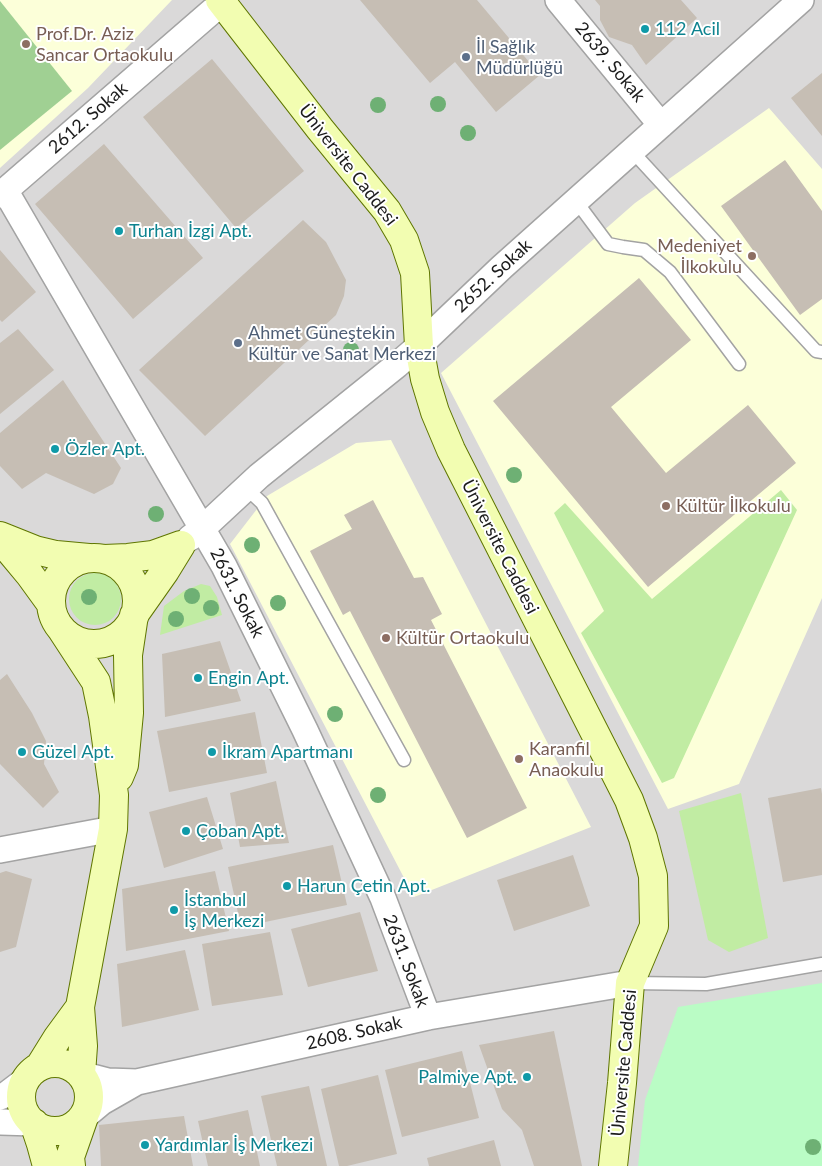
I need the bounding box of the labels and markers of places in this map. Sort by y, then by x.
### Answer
place label: 112 Acil [655,18,720,40]
place label: Prof.Dr. Aziz Sancar Ortaokulu [36,23,173,66]
marker: 112 Acil [639,23,651,35]
place label: İl Sağlık Müdürlüğü [476,36,563,78]
marker: Prof.Dr. Aziz Sancar Ortaokulu [20,38,32,50]
marker: İl Sağlık Müdürlüğü [460,51,472,63]
place label: Turhan İzgi Apt. [129,220,252,242]
marker: Turhan İzgi Apt. [113,225,125,237]
place label: Medeniyet İlkokulu [657,235,742,278]
marker: Medeniyet İlkokulu [746,250,758,262]
place label: Ahmet Güneştekin Kültür ve Sanat Merkezi [248,322,436,364]
marker: Ahmet Güneştekin Kültür ve Sanat Merkezi [232,337,244,349]
place label: Özler Apt. [65,438,145,460]
marker: Özler Apt. [49,443,61,455]
place label: Kültür İlkokulu [676,495,791,517]
marker: Kültür İlkokulu [660,500,672,512]
place label: Kültür Ortaokulu [396,627,529,649]
marker: Kültür Ortaokulu [380,632,392,644]
place label: Engin Apt. [208,667,289,689]
marker: Engin Apt. [192,672,204,684]
place label: Karanfil Anaokulu [529,738,604,781]
place label: Güzel Apt. [32,741,114,763]
place label: İkram Apartmanı [222,741,353,763]
marker: Güzel Apt. [16,746,28,758]
marker: İkram Apartmanı [206,746,218,758]
marker: Karanfil Anaokulu [513,753,525,765]
place label: Çoban Apt. [196,820,285,842]
marker: Çoban Apt. [180,825,192,837]
place label: Harun Çetin Apt. [297,875,431,897]
marker: Harun Çetin Apt. [281,880,293,892]
place label: İstanbul İş Merkezi [184,889,264,932]
marker: İstanbul İş Merkezi [168,904,180,916]
place label: Palmiye Apt. [418,1066,517,1088]
marker: Palmiye Apt. [521,1071,533,1083]
place label: Yardımlar İş Merkezi [155,1134,313,1156]
marker: Yardımlar İş Merkezi [139,1139,151,1151]

